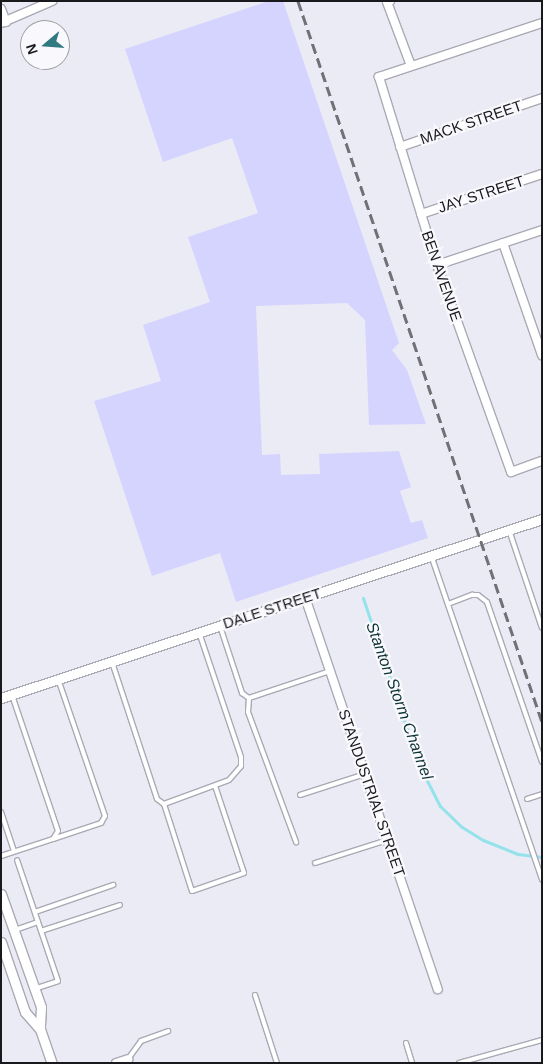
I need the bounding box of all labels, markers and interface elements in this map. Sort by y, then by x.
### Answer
north arrow [20,20,70,70]
text: N [23,42,41,57]
street label: MACK STREET [418,96,524,148]
street label: JAY STREET [436,172,526,216]
street label: BEN AVENUE [418,228,466,324]
street label: DALE STREET [220,584,324,632]
water label: Stanton Storm Channel [362,620,436,782]
street label: STANDUSTRIAL STREET [335,707,409,879]

